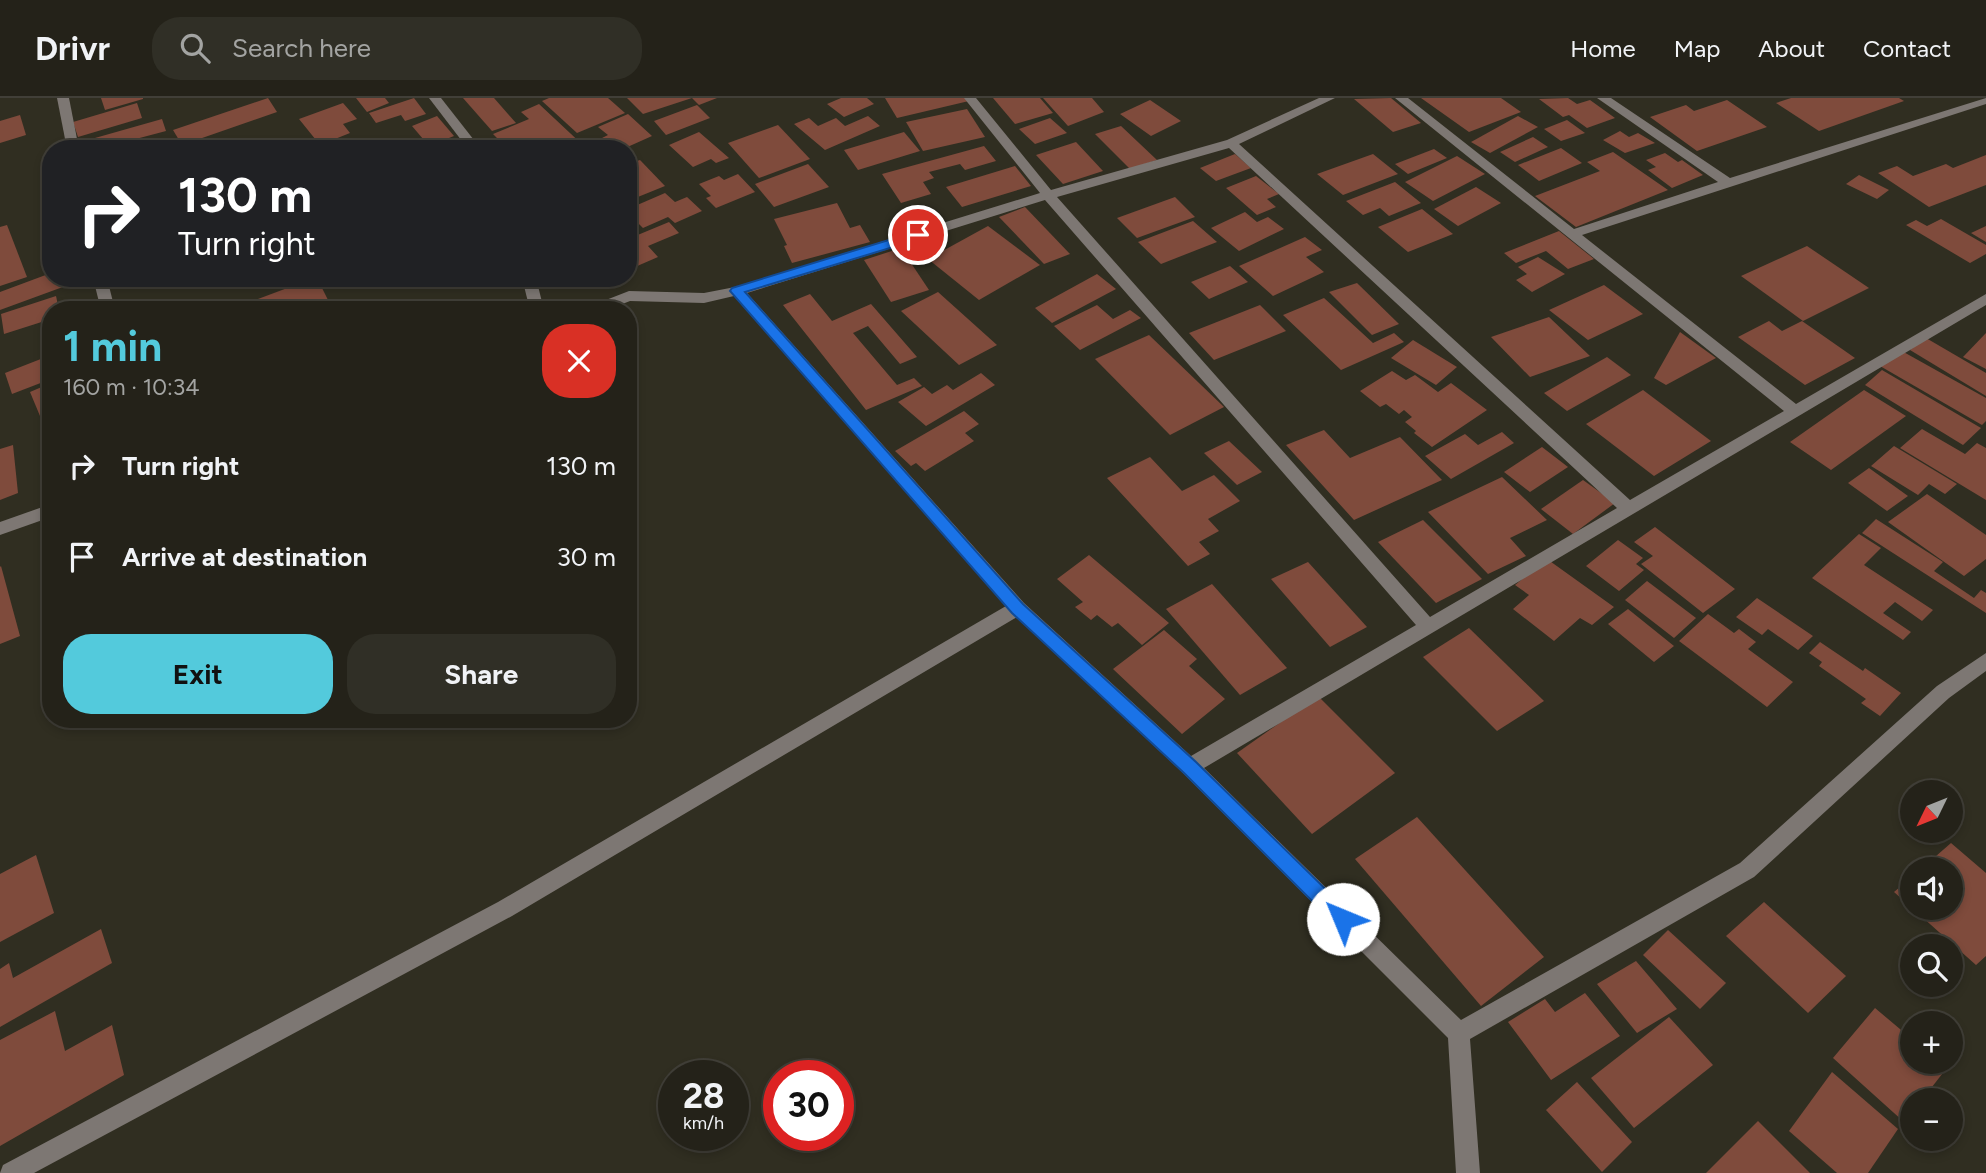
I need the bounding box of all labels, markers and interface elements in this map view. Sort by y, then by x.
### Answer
search box [152,17,642,80]
text: Drivr [35,29,110,68]
icon: search [176,29,214,67]
text: Search here [232,32,371,64]
text: Home [1570,34,1636,63]
text: Map [1674,34,1720,63]
text: About [1758,34,1825,63]
text: Contact [1863,34,1951,63]
text: 130 m [178,165,312,224]
icon: right [63,168,154,259]
pin [888,205,948,265]
icon: arrive [899,216,937,254]
text: Turn right [178,225,316,263]
text: 1 min [63,321,162,372]
button: close [542,324,616,398]
text: 160 m · 10:34 [63,373,200,401]
icon: right [63,447,101,485]
text: Turn right [122,450,239,482]
text: 130 m [546,450,616,482]
icon: arrive [63,538,101,576]
text: Arrive at destination [122,541,367,573]
text: 30 m [557,541,616,573]
button: Exit [63,634,333,714]
button: Share [347,634,616,714]
north arrow [1900,780,1964,844]
map controls [1900,780,1963,1151]
button: sound [1900,857,1963,920]
position arrow [1306,882,1380,956]
button: search [1900,934,1963,997]
button: + [1900,1011,1963,1074]
speed limit sign: 30 [763,1060,854,1151]
text: 28 [683,1075,724,1117]
button: − [1900,1088,1963,1151]
text: km/h [683,1112,724,1134]

